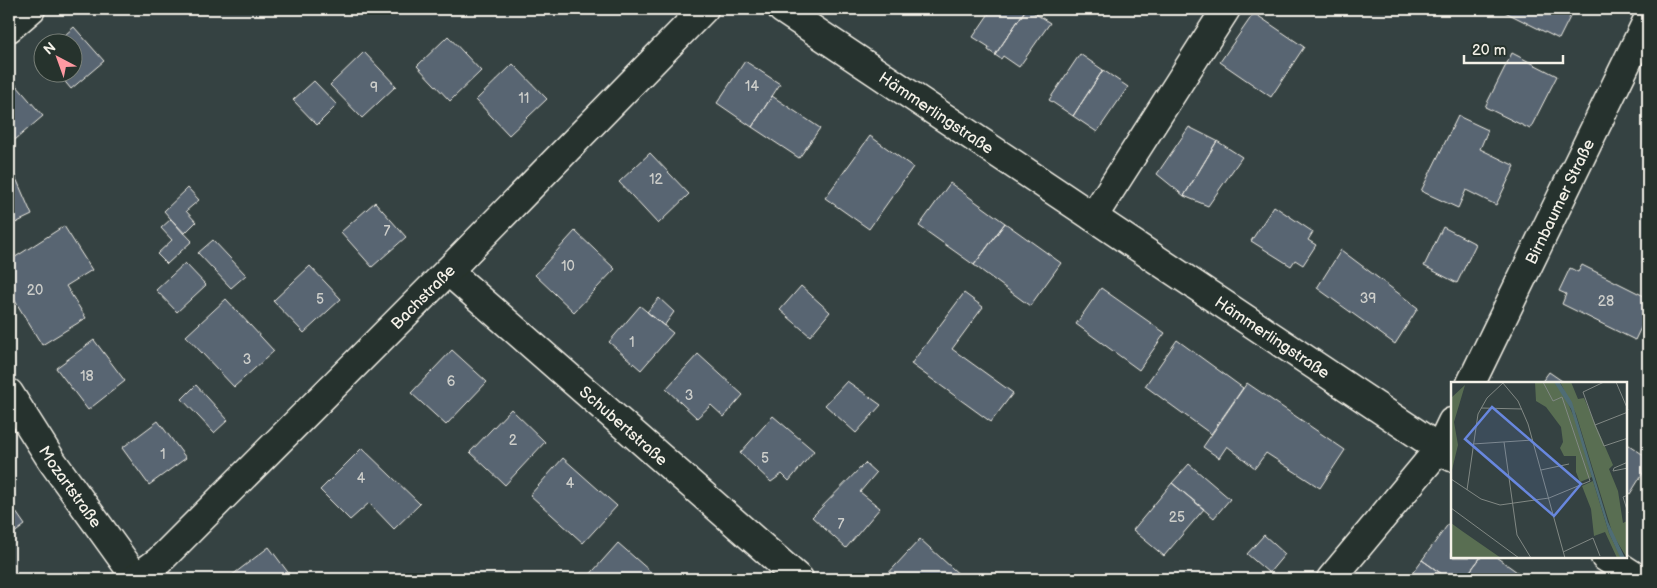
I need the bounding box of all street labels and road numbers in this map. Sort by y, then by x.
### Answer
street label: Hämmerlingstraße [875,69,997,159]
street label: Birnbaumer Straße [1522,136,1599,268]
street label: Bachstraße [388,261,460,334]
street label: Hämmerlingstraße [1211,293,1333,384]
street label: Schubertstraße [575,383,671,471]
street label: Mozartstraße [34,443,105,532]

